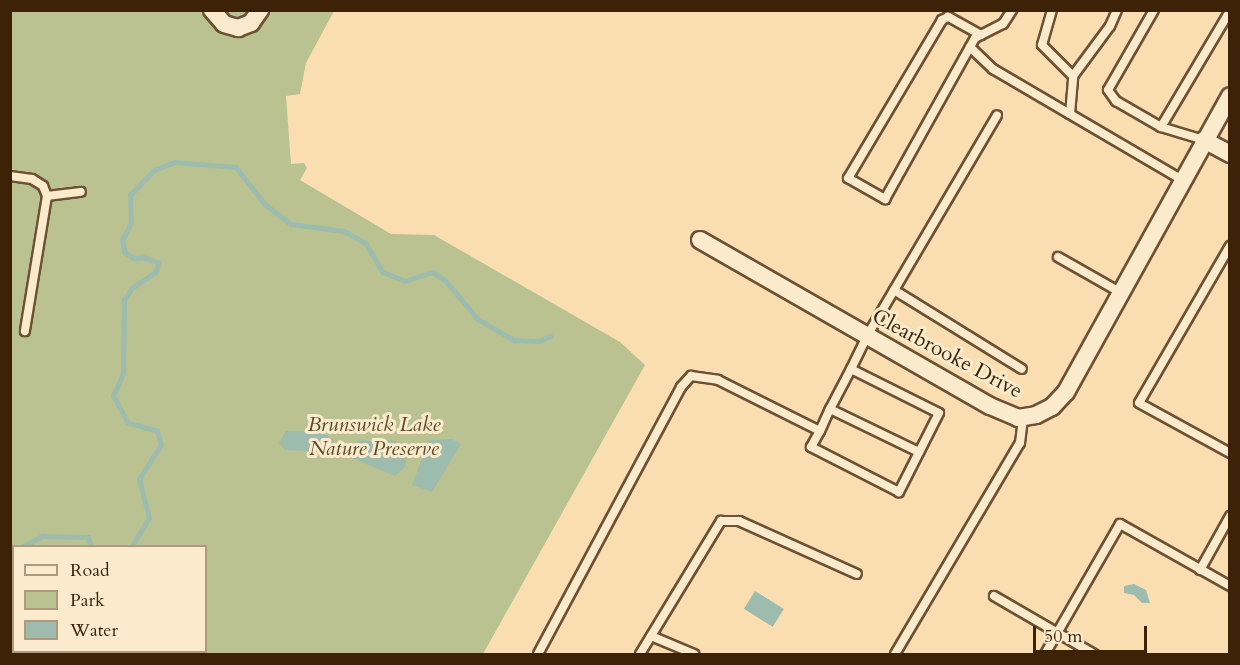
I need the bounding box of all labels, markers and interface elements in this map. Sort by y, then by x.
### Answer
street label: Clearbrooke Drive [868,304,1026,404]
park label: Brunswick Lake Nature Preserve [308,412,440,462]
legend [12,545,207,653]
text: Road [70,558,110,583]
text: Park [70,588,105,613]
scale bar [1036,614,1150,652]
text: Water [70,618,118,643]
text: 50 m [1044,624,1083,649]

